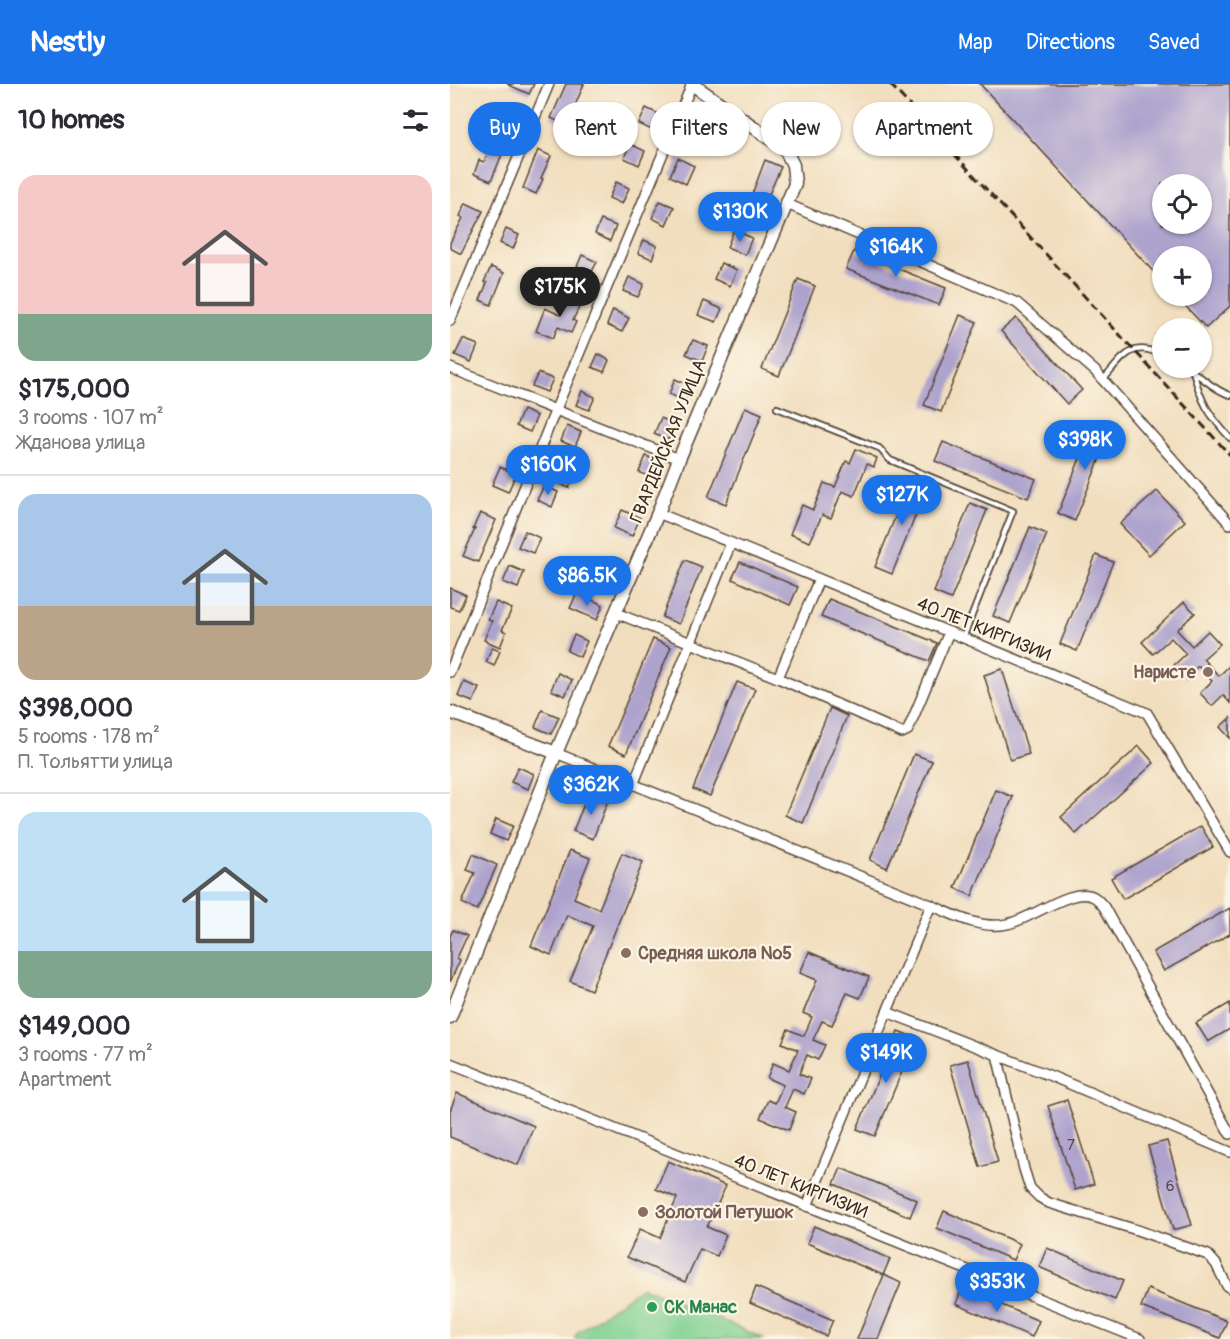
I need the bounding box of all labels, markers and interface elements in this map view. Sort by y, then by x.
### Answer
text: Nestly [30,25,105,60]
text: Map [958,29,993,56]
text: Directions [1026,29,1115,56]
text: Saved [1148,29,1200,56]
chip: Buy [468,102,541,156]
chip: Rent [553,102,638,156]
chip: Filters [650,102,749,156]
chip: New [761,102,841,156]
chip: Apartment [853,102,993,156]
text: 10 homes [18,104,124,136]
icon: filters [399,104,432,137]
map controls [1152,174,1212,378]
button: locate [1152,174,1212,234]
pin: $130K [698,192,782,243]
text: $130K [712,199,768,224]
icon: home [171,214,279,322]
pin: $164K [854,227,938,278]
text: $164K [869,234,923,259]
button: + [1152,246,1212,306]
pin: $175K [518,267,602,318]
text: $175K [534,274,586,299]
button: − [1152,318,1212,378]
street label: ГВАРДЕЙСКАЯ УЛИЦА [625,356,712,527]
text: $175,000 [18,373,130,405]
text: 3 rooms · 107 m² [18,405,164,430]
pin: $398K [1043,420,1127,471]
text: $398K [1058,427,1112,452]
text: Жданова улица [18,430,145,455]
pin: $160K [506,445,590,496]
text: $160K [520,452,576,477]
pin: $127K [860,475,944,526]
text: $127K [876,482,928,507]
icon: home [171,533,279,641]
pin: $86.5K [538,556,636,607]
text: $86.5K [557,563,617,588]
street label: 40 ЛЕТ КИРГИЗИИ [913,592,1054,667]
place label: Наристе [1133,661,1197,684]
marker: Наристе [1201,665,1215,679]
text: $398,000 [18,692,133,724]
text: 5 rooms · 178 m² [18,724,160,749]
text: П. Тольятти улица [18,749,173,774]
pin: $362K [549,765,633,816]
text: $362K [563,772,619,797]
icon: home [171,851,279,959]
place label: Средняя школа №5 [638,942,792,965]
marker: Средняя школа №5 [619,946,633,960]
text: $149,000 [18,1010,131,1042]
pin: $149K [844,1033,928,1084]
text: $149K [860,1040,912,1065]
text: 3 rooms · 77 m² [18,1042,153,1067]
text: Apartment [18,1067,111,1092]
house number: 7 [1067,1136,1075,1155]
street label: 40 ЛЕТ КИРГИЗИИ [730,1149,871,1224]
house number: 6 [1166,1177,1174,1196]
place label: Золотой Петушок [655,1201,794,1224]
marker: Золотой Петушок [636,1205,650,1219]
pin: $353K [955,1262,1039,1313]
text: $353K [969,1269,1025,1294]
place label: СК Манас [664,1296,737,1319]
marker: СК Манас [645,1300,659,1314]

